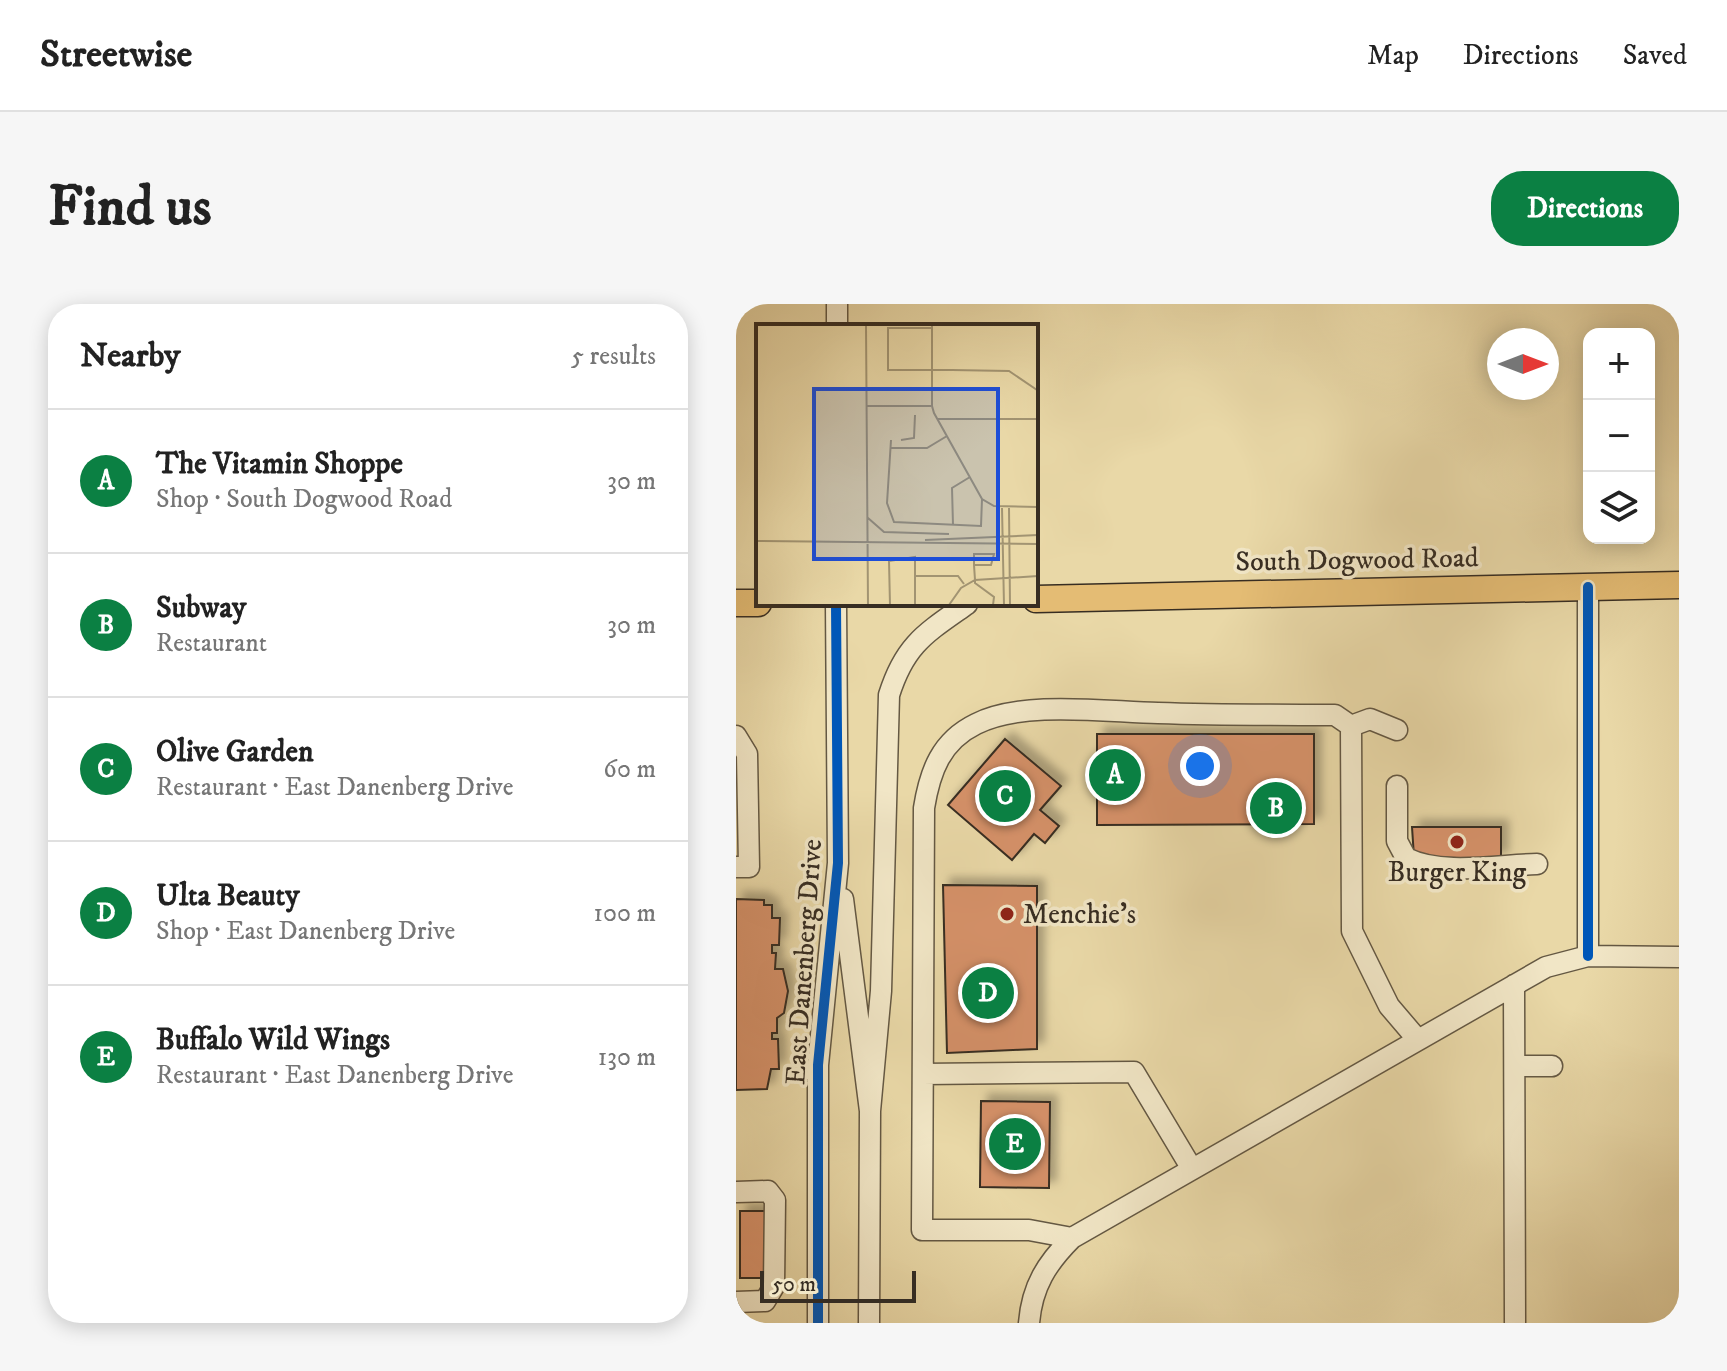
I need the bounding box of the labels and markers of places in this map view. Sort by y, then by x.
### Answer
pin: A [1089,745,1141,805]
pin: C [979,766,1031,826]
pin: B [1250,778,1302,838]
marker: Burger King [1448,833,1466,851]
place label: Burger King [1388,855,1527,890]
place label: Menchie's [1023,897,1136,932]
marker: Menchie's [998,905,1016,923]
pin: D [962,963,1014,1023]
pin: E [989,1114,1041,1174]

